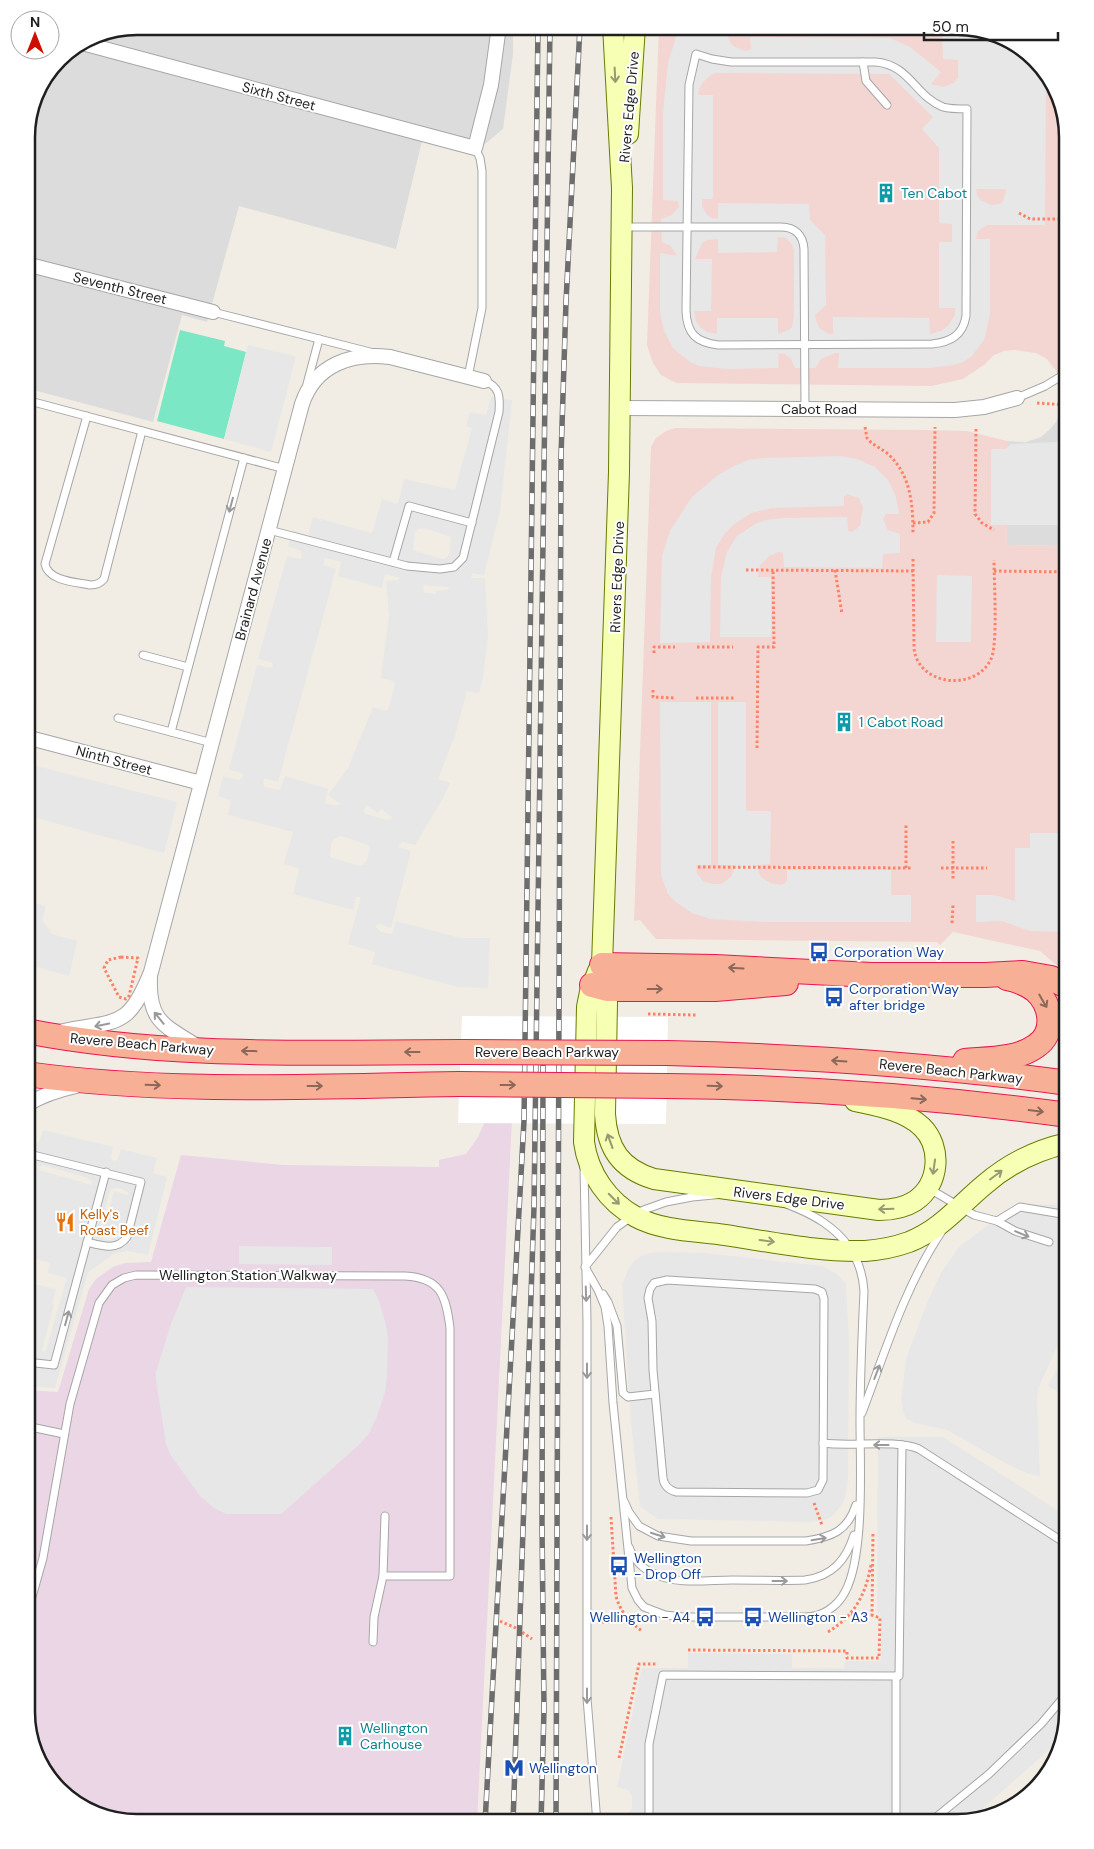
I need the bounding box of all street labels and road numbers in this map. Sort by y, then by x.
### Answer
street label: Rivers Edge Drive [615,51,643,163]
street label: Sixth Street [240,78,318,114]
street label: Seventh Street [71,268,169,308]
street label: Cabot Road [781,400,857,418]
street label: Rivers Edge Drive [606,521,628,633]
street label: Brainard Avenue [231,536,275,642]
street label: Ninth Street [74,741,154,779]
street label: Revere Beach Parkway [69,1029,215,1059]
street label: Revere Beach Parkway [475,1043,619,1061]
street label: Revere Beach Parkway [878,1055,1024,1088]
street label: Rivers Edge Drive [732,1182,846,1214]
street label: Wellington Station Walkway [159,1266,337,1284]

